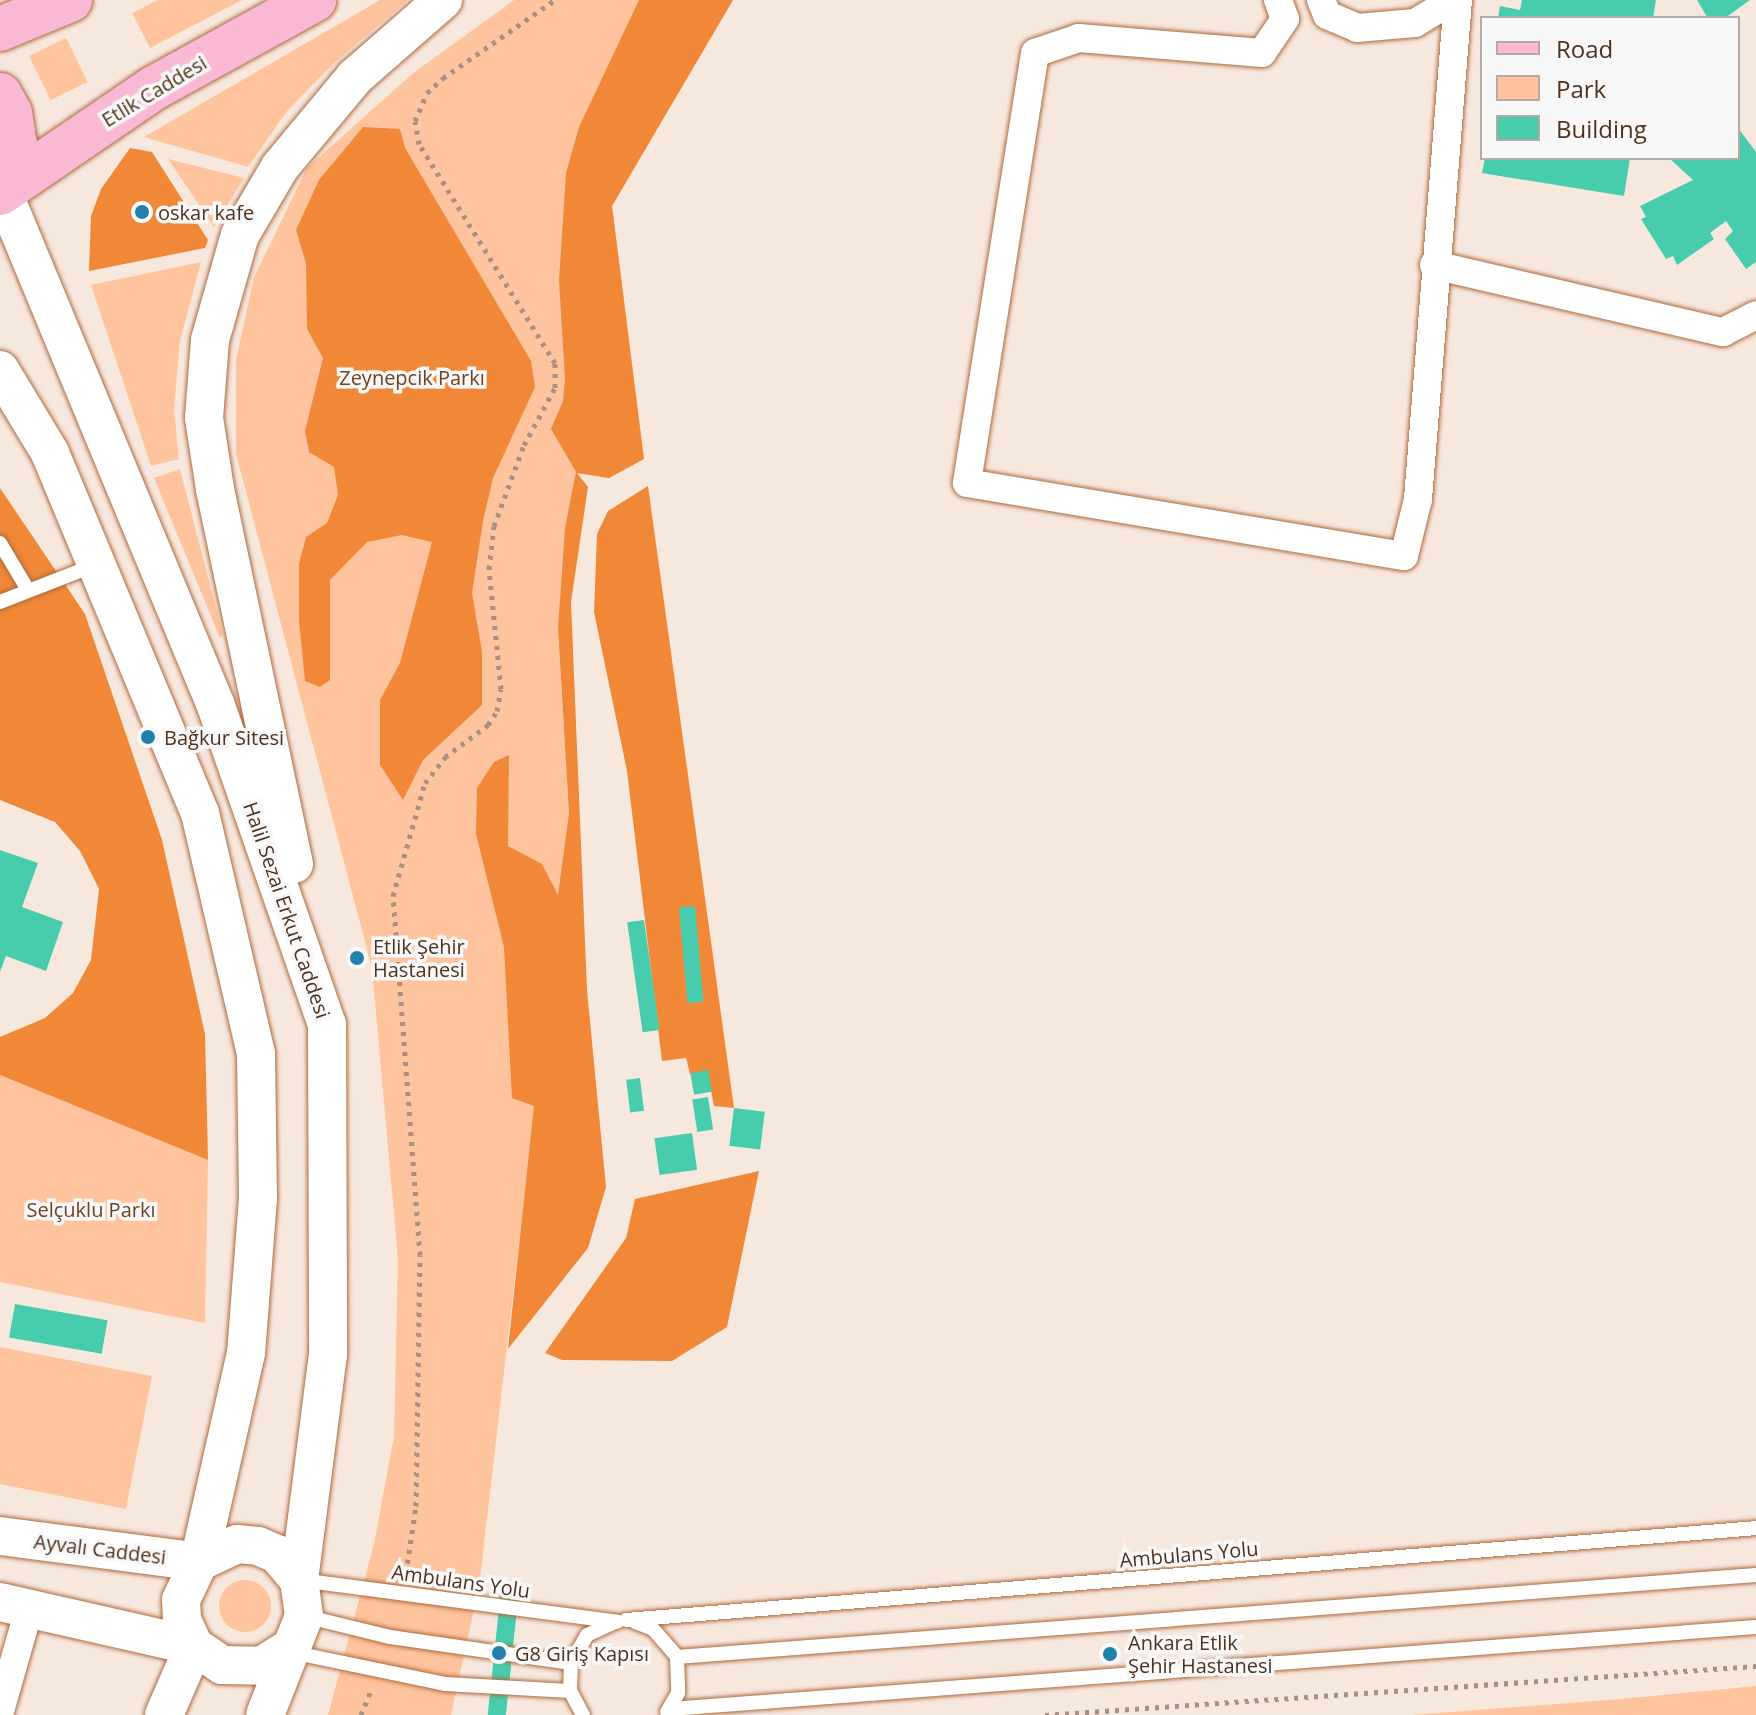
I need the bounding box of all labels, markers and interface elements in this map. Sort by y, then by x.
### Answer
legend [1480,16,1740,160]
text: Road [1556,32,1613,65]
street label: Etlik Caddesi [97,50,211,132]
text: Park [1556,72,1606,105]
text: Building [1556,112,1647,145]
place label: oskar kafe [158,200,254,224]
marker: oskar kafe [133,203,151,221]
park label: Zeynepcik Parkı [339,365,485,389]
place label: Bağkur Sitesi [164,725,284,749]
marker: Bağkur Sitesi [139,728,157,746]
street label: Halil Sezai Erkut Caddesi [239,799,335,1021]
place label: Etlik Şehir Hastanesi [373,934,465,981]
marker: Etlik Şehir Hastanesi [348,949,366,967]
park label: Selçuklu Parkı [27,1197,155,1221]
street label: Ayvalı Caddesi [33,1529,167,1569]
street label: Ambulans Yolu [1119,1536,1259,1572]
street label: Ambulans Yolu [390,1559,532,1603]
place label: Ankara Etlik Şehir Hastanesi [1128,1630,1273,1677]
place label: G8 Giriş Kapısı [515,1641,649,1665]
marker: Ankara Etlik Şehir Hastanesi [1099,1643,1121,1665]
marker: G8 Giriş Kapısı [490,1644,508,1662]

